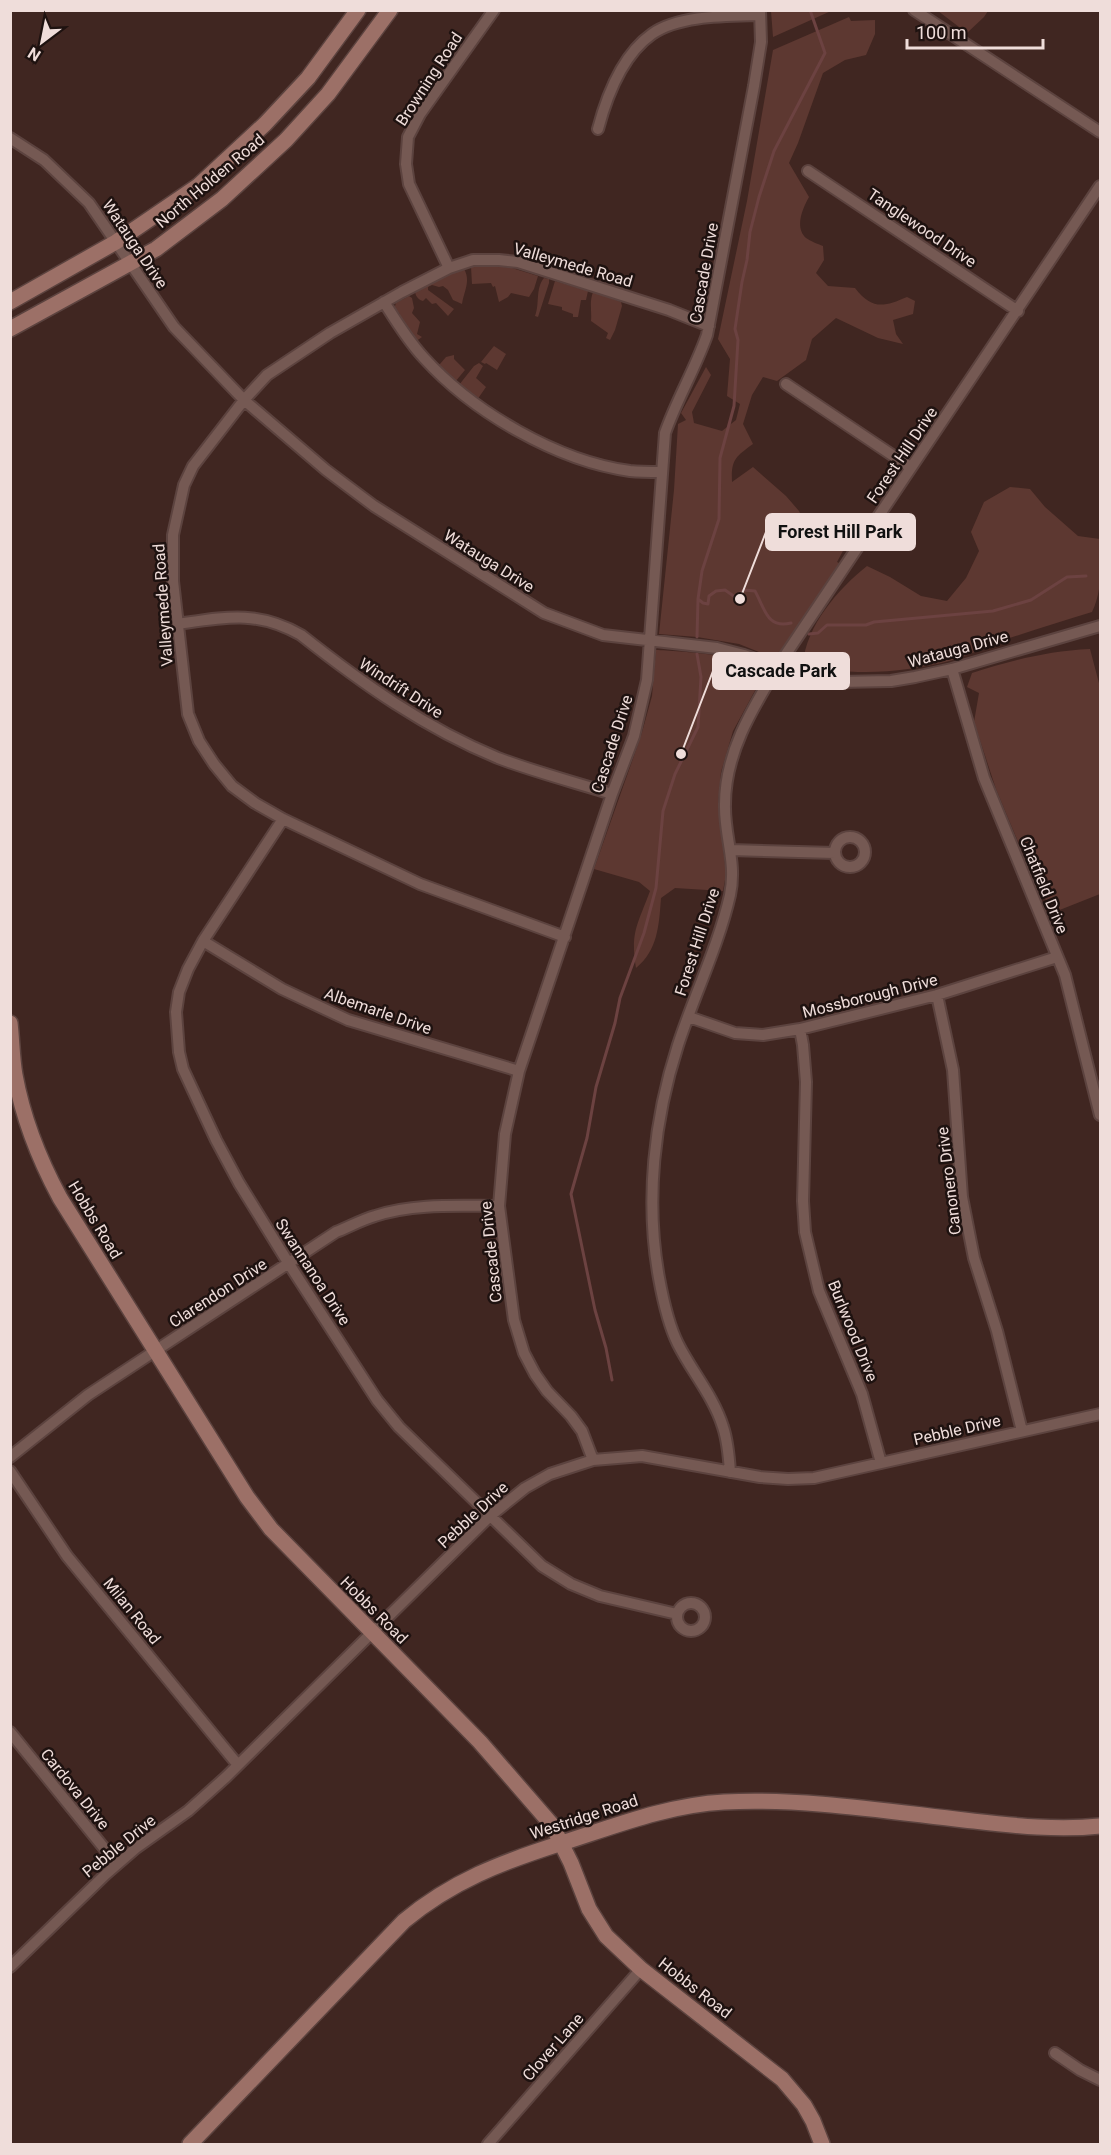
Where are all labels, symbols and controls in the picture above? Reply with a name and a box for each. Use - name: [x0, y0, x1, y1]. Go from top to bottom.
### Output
- north arrow: [12, 12, 72, 72]
- scale bar: [907, 12, 1044, 50]
- text: 100 m: [916, 22, 967, 43]
- street label: Browning Road: [392, 29, 466, 129]
- text: N: [24, 43, 44, 65]
- street label: North Holden Road: [152, 130, 268, 232]
- street label: Tanglewood Drive: [864, 185, 980, 271]
- street label: Watauga Drive: [98, 196, 172, 292]
- street label: Cascade Drive: [686, 221, 722, 325]
- street label: Valleymede Road: [511, 239, 635, 291]
- street label: Forest Hill Drive: [863, 403, 941, 507]
- callout: Forest Hill Park: [766, 514, 915, 550]
- text: Forest Hill Park: [778, 521, 903, 542]
- street label: Watauga Drive: [440, 526, 538, 596]
- street label: Valleymede Road: [149, 543, 177, 667]
- street label: Watauga Drive: [906, 626, 1010, 672]
- callout: Cascade Park: [713, 653, 849, 689]
- street label: Windrift Drive: [356, 654, 446, 722]
- text: Cascade Park: [725, 660, 837, 681]
- street label: Cascade Drive: [587, 693, 637, 795]
- street label: Chatfield Drive: [1016, 834, 1072, 936]
- street label: Forest Hill Drive: [671, 886, 723, 998]
- street label: Mossborough Drive: [800, 970, 940, 1022]
- street label: Albemarle Drive: [322, 984, 434, 1038]
- street label: Canonero Drive: [933, 1126, 965, 1236]
- street label: Hobbs Road: [64, 1178, 126, 1262]
- street label: Cascade Drive: [476, 1200, 506, 1304]
- street label: Swannanoa Drive: [271, 1215, 355, 1329]
- street label: Clarendon Drive: [166, 1254, 270, 1332]
- street label: Burlwood Drive: [824, 1278, 882, 1384]
- street label: Pebble Drive: [912, 1411, 1002, 1449]
- street label: Pebble Drive: [434, 1478, 512, 1552]
- street label: Hobbs Road: [336, 1572, 412, 1648]
- street label: Milan Road: [99, 1574, 165, 1648]
- street label: Cardova Drive: [37, 1745, 113, 1833]
- street label: Westridge Road: [528, 1791, 640, 1843]
- street label: Pebble Drive: [79, 1811, 159, 1881]
- street label: Hobbs Road: [655, 1954, 735, 2022]
- street label: Clover Lane: [518, 2009, 588, 2085]

